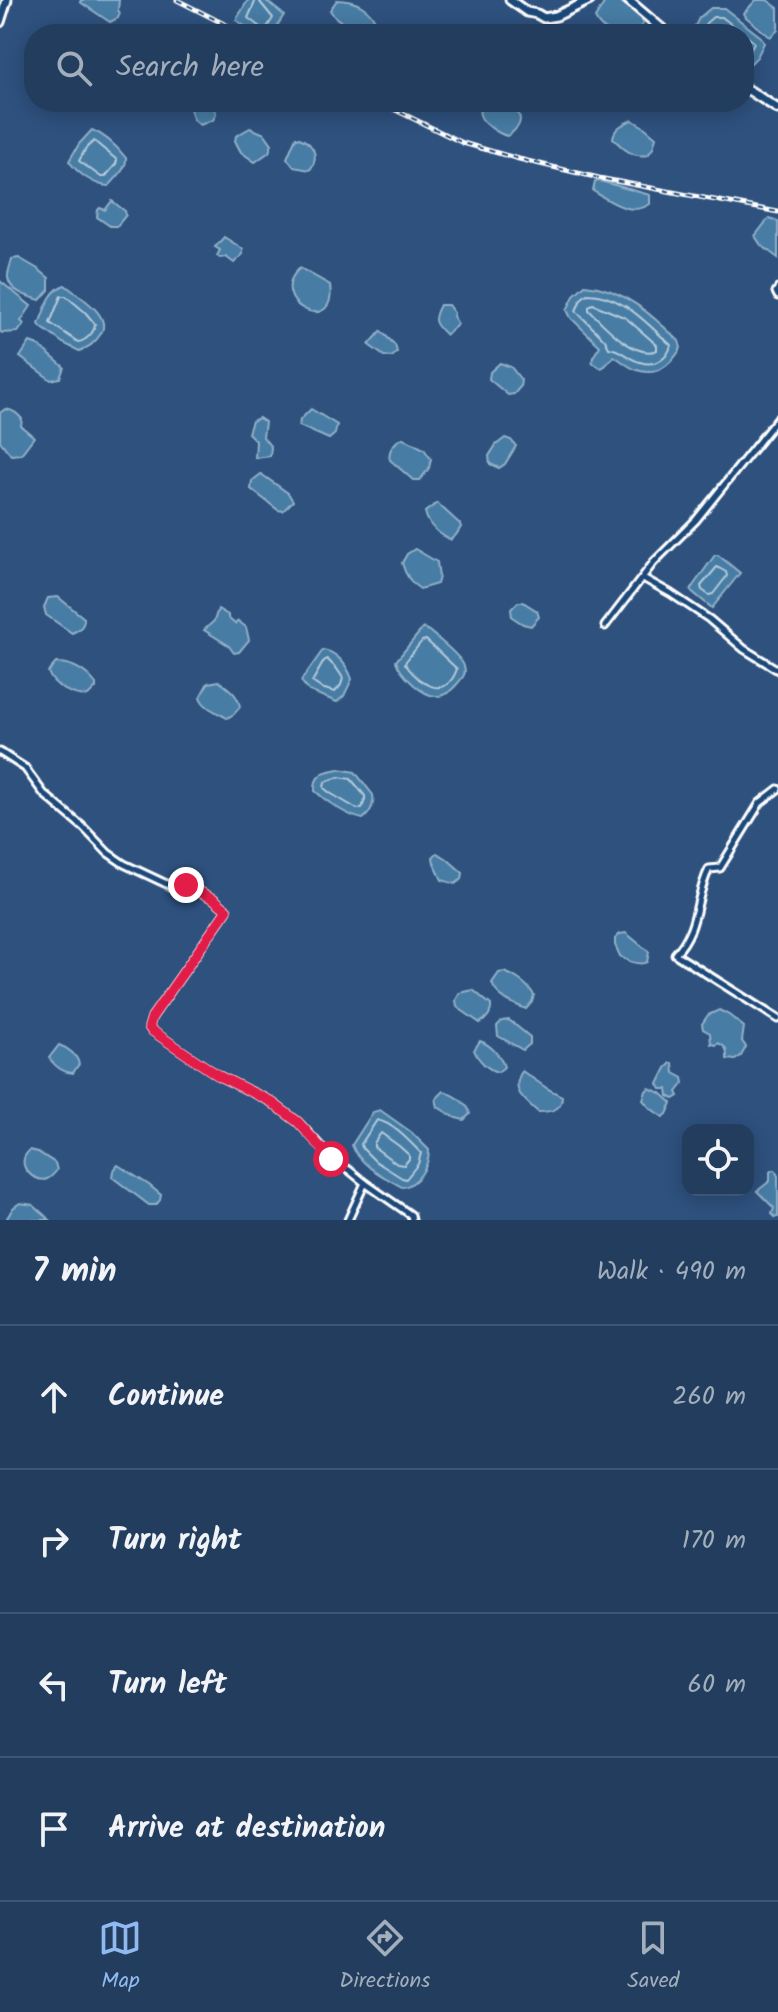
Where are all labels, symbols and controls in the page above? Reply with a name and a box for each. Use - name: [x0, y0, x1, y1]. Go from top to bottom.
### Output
- search box: [24, 24, 754, 112]
- text: Search here: [116, 44, 264, 92]
- icon: search: [52, 46, 96, 90]
- route end: [168, 867, 204, 903]
- map controls: [682, 1124, 754, 1196]
- button: locate: [682, 1124, 754, 1196]
- route start: [313, 1141, 349, 1177]
- text: 7 min: [32, 1245, 117, 1299]
- text: Walk · 490 m: [597, 1251, 746, 1293]
- text: Continue: [108, 1373, 224, 1421]
- icon: ahead: [32, 1375, 76, 1419]
- text: 260 m: [672, 1376, 746, 1418]
- text: Turn right: [108, 1517, 241, 1565]
- icon: right: [32, 1519, 76, 1563]
- text: 170 m: [682, 1520, 746, 1562]
- text: Turn left: [108, 1661, 227, 1709]
- icon: left: [32, 1663, 76, 1707]
- text: 60 m: [687, 1664, 746, 1706]
- text: Arrive at destination: [108, 1805, 385, 1853]
- icon: arrive: [32, 1807, 76, 1851]
- tab: Map: [98, 1916, 142, 1999]
- tab: Directions: [339, 1916, 431, 1999]
- tab: Saved: [627, 1916, 680, 1999]

